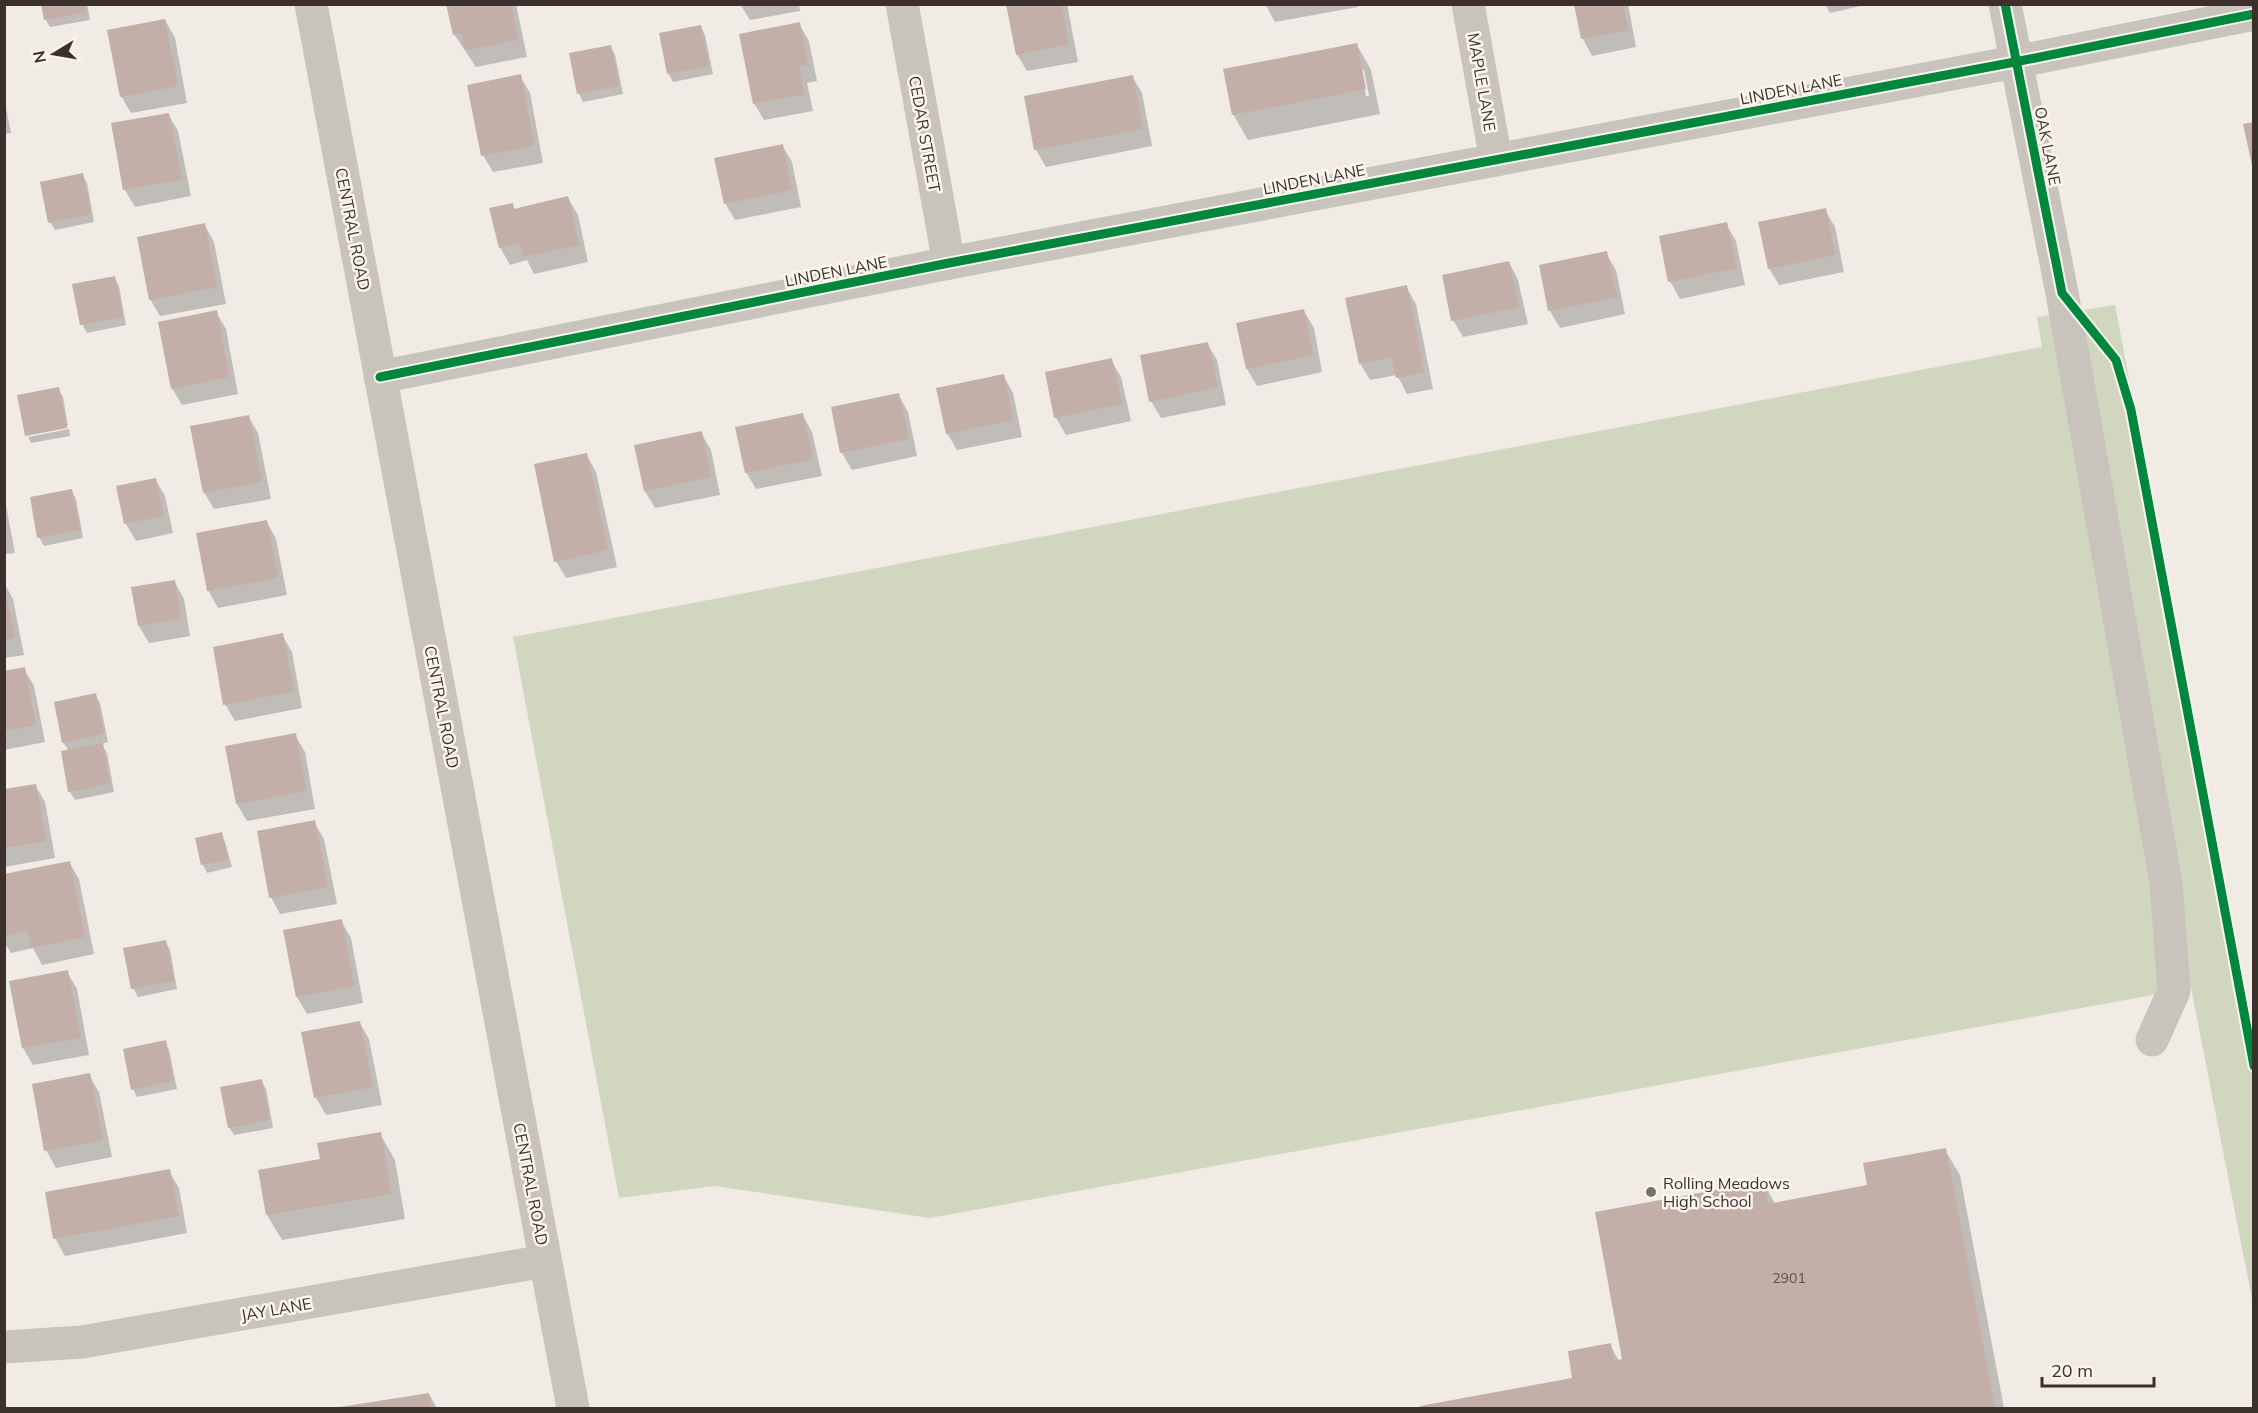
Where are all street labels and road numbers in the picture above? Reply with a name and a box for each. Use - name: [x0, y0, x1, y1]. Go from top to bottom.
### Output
- street label: MAPLE LANE: [1463, 31, 1501, 133]
- street label: LINDEN LANE: [1738, 69, 1844, 109]
- street label: CEDAR STREET: [905, 74, 945, 194]
- street label: OAK LANE: [2031, 105, 2065, 187]
- street label: LINDEN LANE: [1261, 159, 1367, 199]
- street label: CENTRAL ROAD: [331, 166, 375, 292]
- street label: LINDEN LANE: [783, 251, 889, 291]
- street label: CENTRAL ROAD: [420, 644, 464, 770]
- street label: CENTRAL ROAD: [509, 1121, 553, 1247]
- street label: JAY LANE: [239, 1293, 313, 1325]

